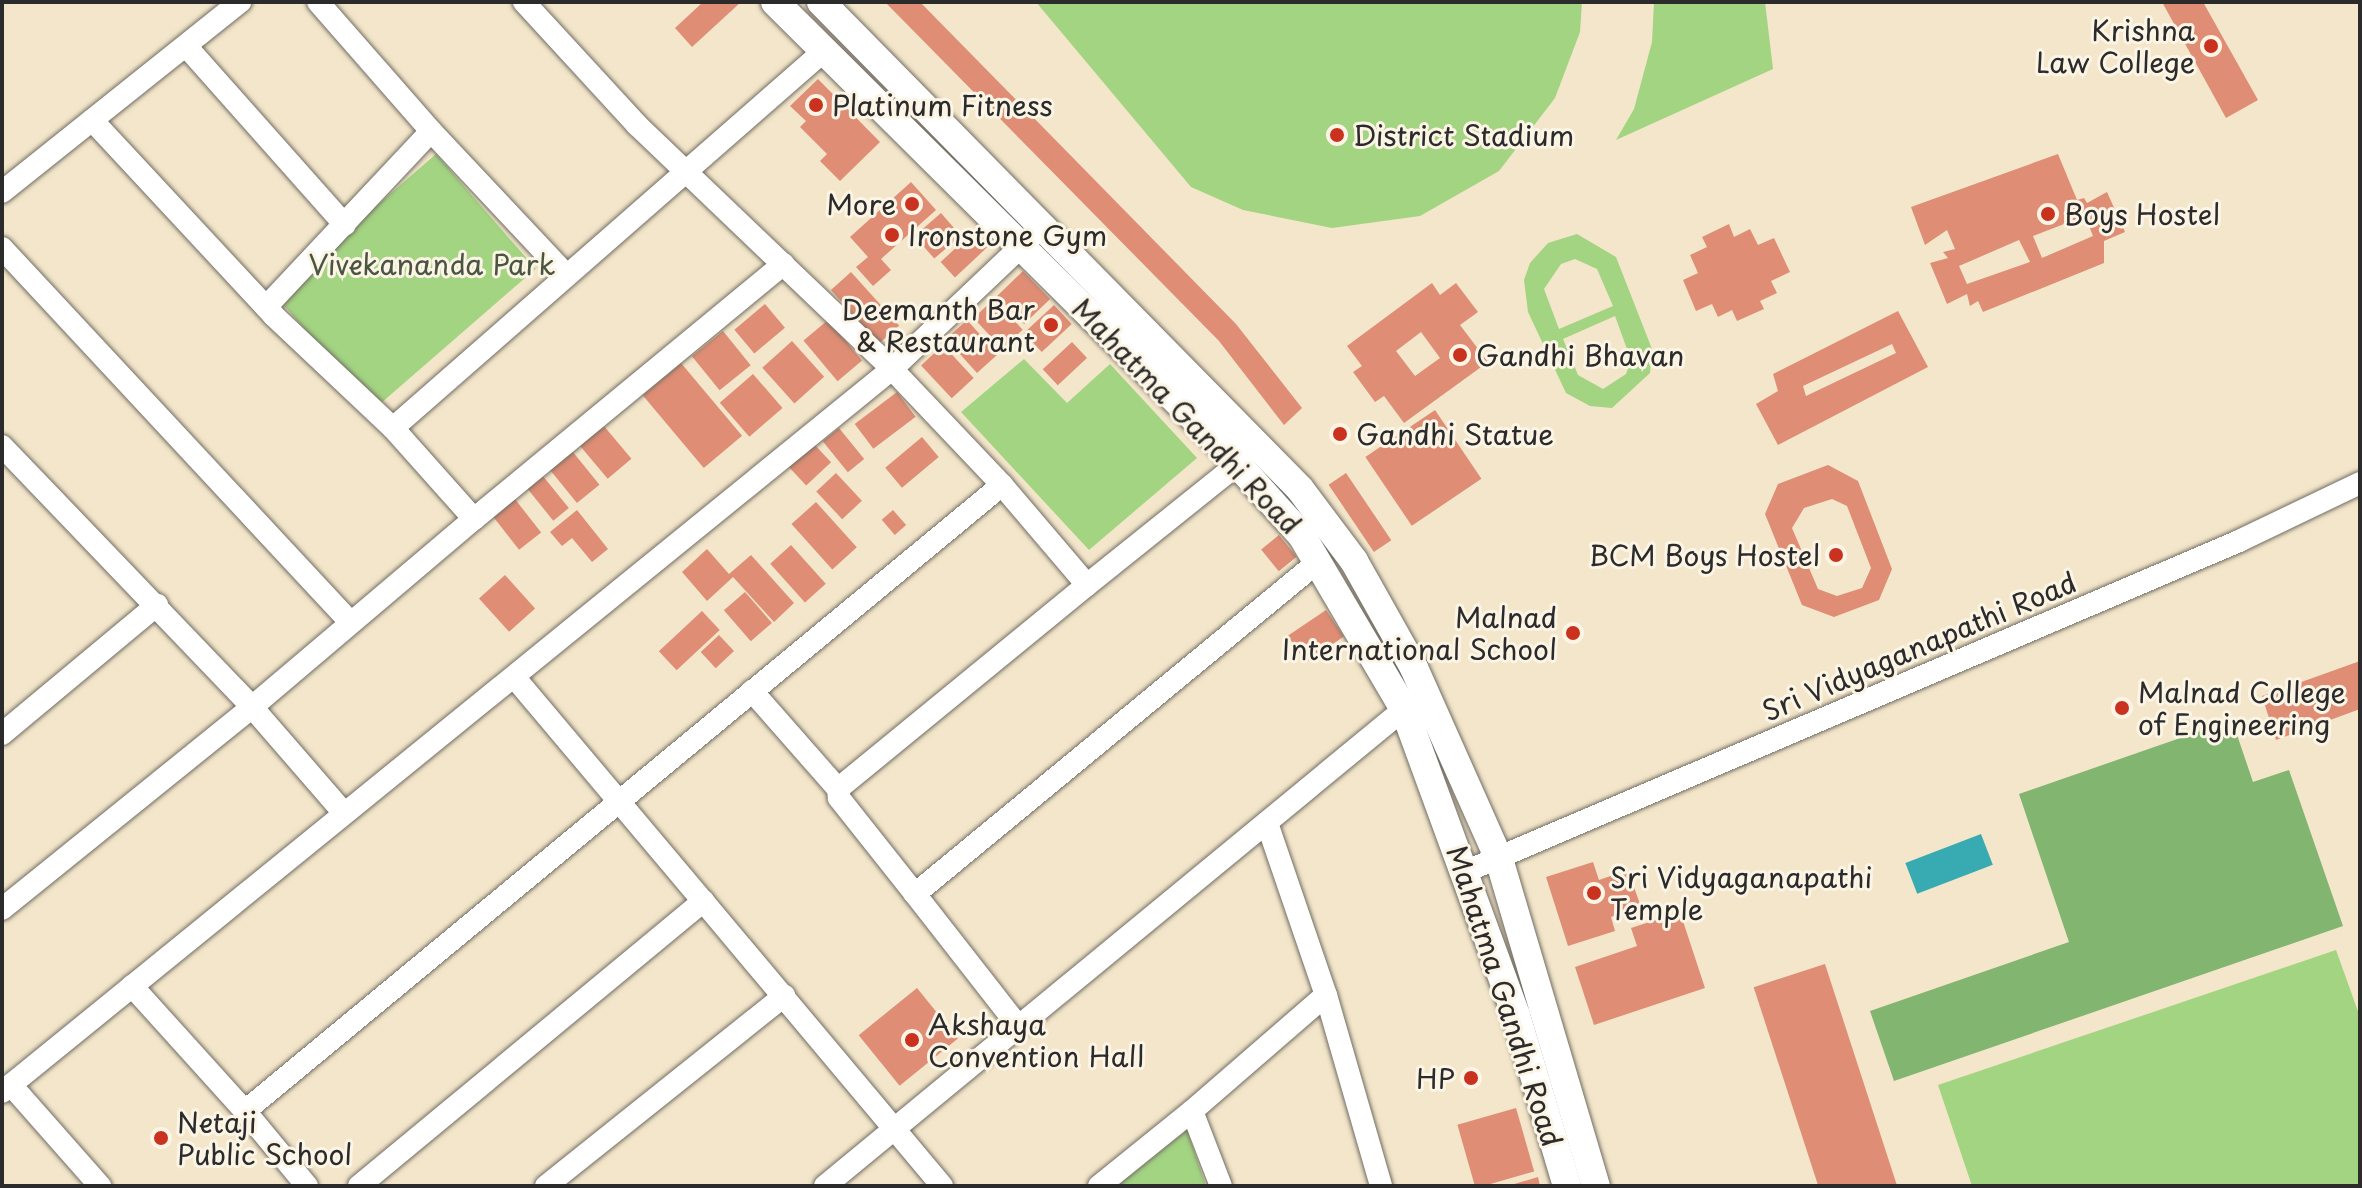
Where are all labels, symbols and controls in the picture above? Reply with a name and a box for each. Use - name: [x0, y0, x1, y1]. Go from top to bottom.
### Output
- place label: Krishna Law College: [2035, 13, 2195, 79]
- marker: Krishna Law College: [2202, 37, 2220, 55]
- place label: Platinum Fitness: [832, 88, 1052, 122]
- marker: Platinum Fitness: [807, 96, 825, 114]
- place label: District Stadium: [1353, 118, 1573, 152]
- marker: District Stadium: [1328, 126, 1346, 144]
- place label: More: [826, 187, 896, 221]
- marker: More: [903, 195, 921, 213]
- place label: Boys Hostel: [2064, 197, 2222, 231]
- marker: Boys Hostel: [2039, 205, 2057, 223]
- place label: Ironstone Gym: [908, 218, 1107, 252]
- marker: Ironstone Gym: [883, 226, 901, 244]
- park label: Vivekananda Park: [309, 247, 555, 281]
- street label: Mahatma Gandhi Road: [1065, 291, 1309, 541]
- place label: Deemanth Bar & Restaurant: [840, 292, 1035, 358]
- marker: Deemanth Bar & Restaurant: [1042, 316, 1060, 334]
- place label: Gandhi Bhavan: [1476, 338, 1683, 372]
- marker: Gandhi Bhavan: [1451, 346, 1469, 364]
- place label: Gandhi Statue: [1356, 417, 1554, 451]
- marker: Gandhi Statue: [1331, 425, 1349, 443]
- place label: BCM Boys Hostel: [1587, 538, 1820, 572]
- marker: BCM Boys Hostel: [1827, 546, 1845, 564]
- street label: Sri Vidyaganapathi Road: [1757, 564, 2081, 728]
- place label: Malnad International School: [1282, 600, 1557, 666]
- marker: Malnad International School: [1564, 624, 1582, 642]
- place label: Malnad College of Engineering: [2138, 675, 2346, 741]
- marker: Malnad College of Engineering: [2113, 699, 2131, 717]
- street label: Mahatma Gandhi Road: [1440, 841, 1570, 1151]
- place label: Sri Vidyaganapathi Temple: [1610, 860, 1872, 926]
- marker: Sri Vidyaganapathi Temple: [1585, 884, 1603, 902]
- place label: Akshaya Convention Hall: [928, 1007, 1143, 1073]
- marker: Akshaya Convention Hall: [903, 1031, 921, 1049]
- place label: HP: [1416, 1061, 1455, 1095]
- marker: HP: [1462, 1069, 1480, 1087]
- place label: Netaji Public School: [177, 1105, 353, 1171]
- marker: Netaji Public School: [152, 1129, 170, 1147]

